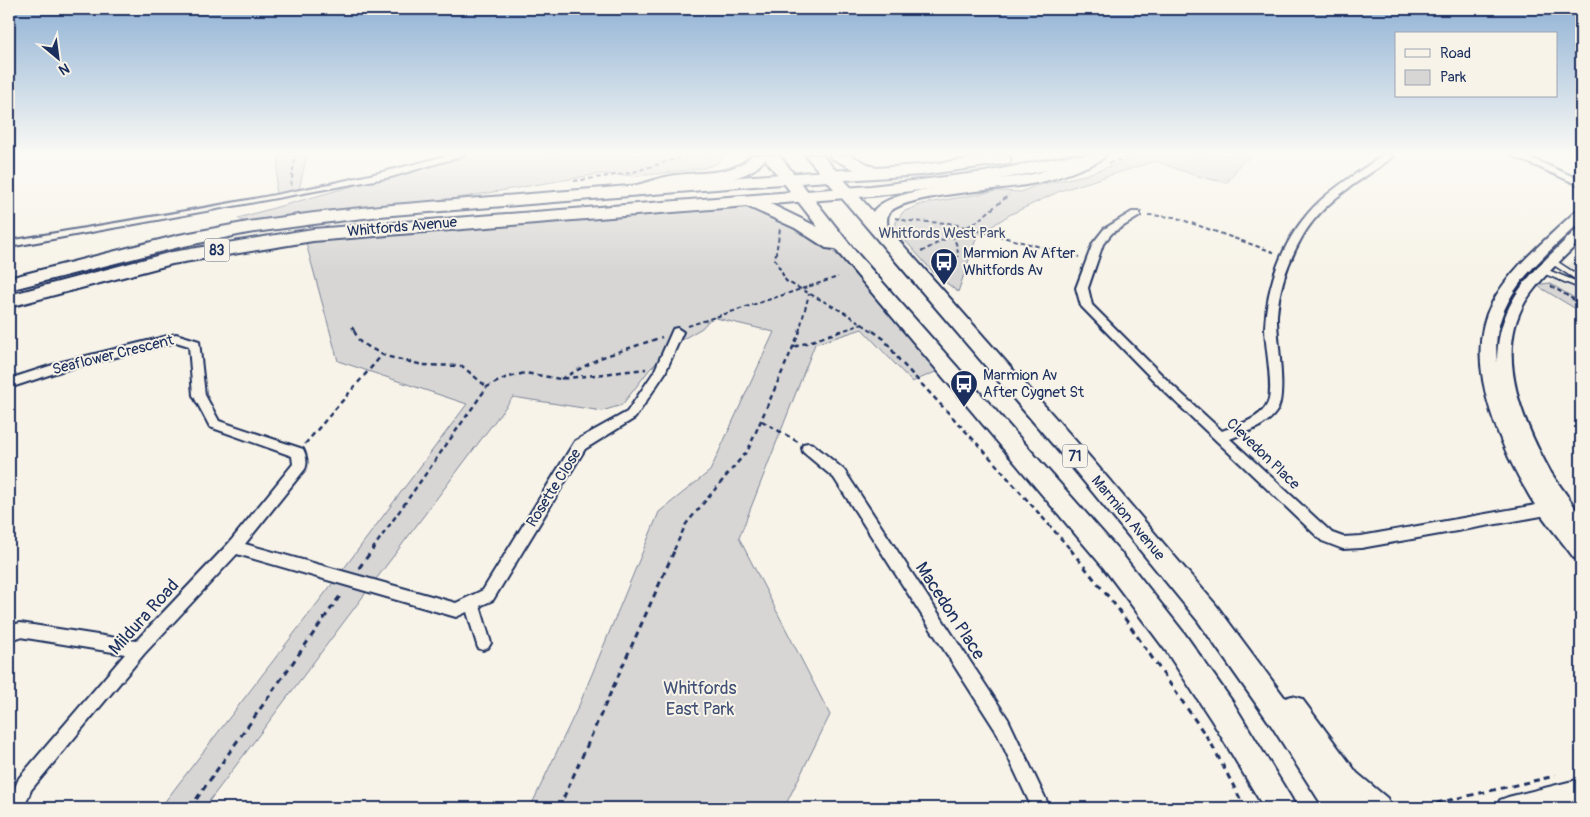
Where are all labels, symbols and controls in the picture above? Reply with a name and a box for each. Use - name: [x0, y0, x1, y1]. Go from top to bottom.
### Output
- north arrow: [32, 32, 82, 82]
- legend: [1395, 32, 1558, 98]
- text: Road: [1440, 44, 1471, 63]
- text: N: [56, 59, 72, 79]
- text: Park: [1440, 68, 1467, 87]
- street label: Whitfords Avenue: [346, 213, 458, 241]
- park label: Whitfords West Park: [879, 224, 1006, 243]
- road number: 83: [204, 238, 230, 262]
- place label: Marmion Av After Whitfords Av: [963, 244, 1076, 280]
- bus stop icon: Marmion Av After Whitfords Av: [929, 247, 959, 286]
- street label: Seaflower Crescent: [50, 331, 177, 379]
- place label: Marmion Av After Cygnet St: [983, 366, 1085, 402]
- bus stop icon: Marmion Av After Cygnet St: [949, 369, 979, 408]
- street label: Clevedon Place: [1222, 414, 1304, 494]
- road number: 71: [1062, 444, 1088, 468]
- street label: Rosette Close: [522, 445, 586, 531]
- street label: Marmion Avenue: [1087, 472, 1169, 565]
- street label: Macedon Place: [910, 558, 990, 664]
- street label: Mildura Road: [104, 574, 184, 660]
- park label: Whitfords East Park: [663, 677, 737, 721]

